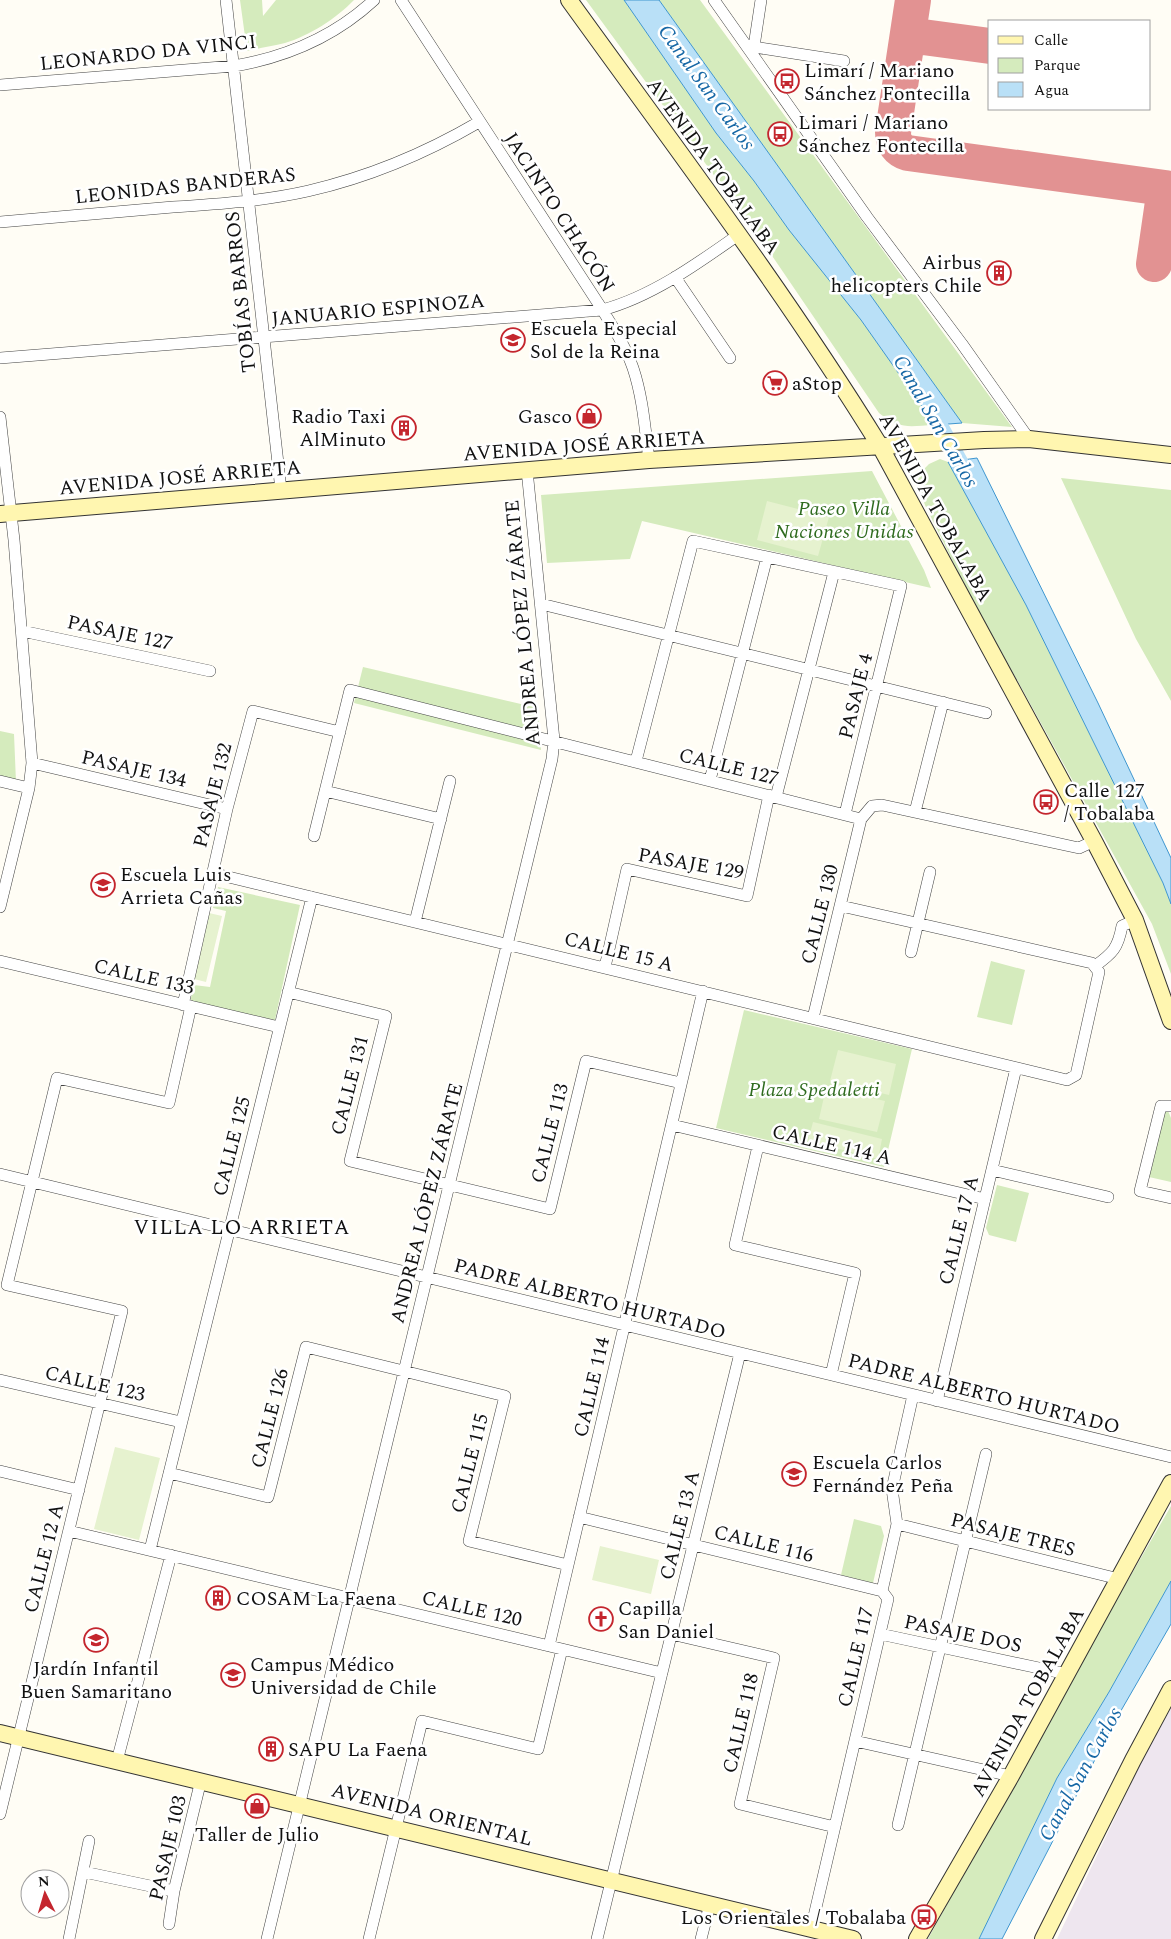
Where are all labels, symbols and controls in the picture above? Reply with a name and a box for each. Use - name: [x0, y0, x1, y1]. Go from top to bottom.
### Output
- water label: Canal San Carlos: [649, 18, 763, 158]
- legend: [988, 20, 1151, 110]
- street label: LEONARDO DA VINCI: [38, 27, 258, 79]
- text: Calle: [1034, 29, 1068, 52]
- text: Parque: [1034, 54, 1081, 77]
- place label: Limarí / Mariano Sánchez Fontecilla: [804, 56, 970, 109]
- bus stop icon: Limarí / Mariano Sánchez Fontecilla: [774, 68, 800, 94]
- street label: AVENIDA TOBALABA: [639, 72, 788, 261]
- text: Agua: [1034, 79, 1070, 102]
- place label: Limari / Mariano Sánchez Fontecilla: [798, 108, 964, 161]
- bus stop icon: Limari / Mariano Sánchez Fontecilla: [767, 121, 793, 147]
- street label: JACINTO CHACÓN: [496, 126, 622, 299]
- street label: LEONIDAS BANDERAS: [73, 159, 297, 212]
- street label: TOBÍAS BARROS: [218, 210, 264, 374]
- place label: Airbus helicopters Chile: [831, 248, 982, 301]
- building icon: Airbus helicopters Chile: [986, 260, 1012, 286]
- street label: JANUARIO ESPINOZA: [270, 286, 486, 334]
- place label: Escuela Especial Sol de la Reina: [530, 314, 677, 367]
- school or university icon: Escuela Especial Sol de la Reina: [500, 327, 526, 353]
- water label: Canal San Carlos: [884, 349, 987, 495]
- place label: aStop: [792, 369, 842, 399]
- supermarket icon: aStop: [762, 370, 788, 396]
- place label: Radio Taxi AlMinuto: [291, 402, 386, 455]
- place label: Gasco: [518, 402, 572, 432]
- shop icon: Gasco: [576, 403, 602, 429]
- street label: AVENIDA TOBALABA: [871, 407, 1000, 608]
- building icon: Radio Taxi AlMinuto: [391, 415, 417, 441]
- street label: AVENIDA JOSÉ ARRIETA: [462, 423, 706, 469]
- street label: AVENIDA JOSÉ ARRIETA: [58, 452, 302, 504]
- park label: Paseo Villa Naciones Unidas: [775, 494, 913, 547]
- street label: ANDREA LÓPEZ ZÁRATE: [497, 499, 549, 747]
- street label: PASAJE 127: [64, 607, 175, 659]
- street label: PASAJE 4: [831, 650, 881, 742]
- street label: PASAJE 132: [185, 740, 240, 851]
- street label: CALLE 127: [676, 740, 782, 794]
- street label: PASAJE 134: [78, 742, 189, 796]
- place label: Calle 127 / Tobalaba: [1064, 776, 1155, 829]
- bus stop icon: Calle 127 / Tobalaba: [1033, 789, 1059, 815]
- street label: PASAJE 129: [635, 840, 746, 888]
- place label: Escuela Luis Arrieta Cañas: [120, 860, 243, 913]
- street label: CALLE 130: [793, 861, 847, 967]
- school or university icon: Escuela Luis Arrieta Cañas: [90, 872, 116, 898]
- street label: CALLE 15 A: [561, 924, 677, 980]
- street label: CALLE 133: [91, 951, 197, 1003]
- street label: CALLE 131: [323, 1032, 377, 1138]
- park label: Plaza Spedaletti: [748, 1075, 880, 1105]
- street label: ANDREA LÓPEZ ZÁRATE: [383, 1080, 471, 1327]
- street label: CALLE 113: [523, 1080, 577, 1186]
- street label: CALLE 125: [205, 1093, 259, 1199]
- street label: CALLE 114 A: [769, 1117, 895, 1173]
- street label: CALLE 17 A: [931, 1172, 987, 1288]
- district label: VILLA LO ARRIETA: [134, 1212, 350, 1244]
- street label: PADRE ALBERTO HURTADO: [451, 1251, 729, 1347]
- street label: CALLE 114: [566, 1334, 618, 1440]
- street label: PADRE ALBERTO HURTADO: [845, 1346, 1123, 1442]
- street label: CALLE 123: [42, 1358, 148, 1410]
- street label: CALLE 126: [243, 1365, 297, 1471]
- street label: CALLE 115: [443, 1410, 497, 1516]
- place label: Escuela Carlos Fernández Peña: [812, 1448, 953, 1501]
- school or university icon: Escuela Carlos Fernández Peña: [781, 1461, 807, 1487]
- street label: CALLE 13 A: [652, 1467, 708, 1583]
- street label: CALLE 12 A: [16, 1500, 72, 1616]
- street label: PASAJE TRES: [947, 1505, 1078, 1565]
- street label: CALLE 116: [711, 1517, 817, 1571]
- street label: CALLE 120: [419, 1583, 525, 1635]
- place label: COSAM La Faena: [236, 1584, 397, 1614]
- building icon: COSAM La Faena: [205, 1585, 231, 1611]
- place label: Capilla San Daniel: [618, 1594, 714, 1647]
- street label: AVENIDA TOBALABA: [963, 1602, 1092, 1803]
- street label: CALLE 117: [830, 1604, 882, 1710]
- church icon: Capilla San Daniel: [588, 1606, 614, 1632]
- street label: PASAJE DOS: [901, 1607, 1024, 1661]
- school or university icon: Jardín Infantil Buen Samaritano: [83, 1627, 109, 1653]
- place label: Campus Médico Universidad de Chile: [250, 1650, 437, 1703]
- place label: Jardín Infantil Buen Samaritano: [20, 1654, 172, 1707]
- school or university icon: Campus Médico Universidad de Chile: [220, 1662, 246, 1688]
- street label: CALLE 118: [715, 1670, 767, 1776]
- water label: Canal San Carlos: [1031, 1701, 1131, 1847]
- place label: SAPU La Faena: [288, 1735, 427, 1765]
- building icon: SAPU La Faena: [258, 1736, 284, 1762]
- street label: AVENIDA ORIENTAL: [328, 1775, 536, 1854]
- street label: PASAJE 103: [141, 1793, 195, 1904]
- shop icon: Taller de Julio: [244, 1793, 270, 1819]
- place label: Taller de Julio: [195, 1820, 319, 1850]
- north arrow: [20, 1869, 70, 1919]
- text: N: [37, 1871, 51, 1893]
- place label: Los Orientales / Tobalaba: [681, 1903, 906, 1933]
- bus stop icon: Los Orientales / Tobalaba: [911, 1904, 937, 1930]

